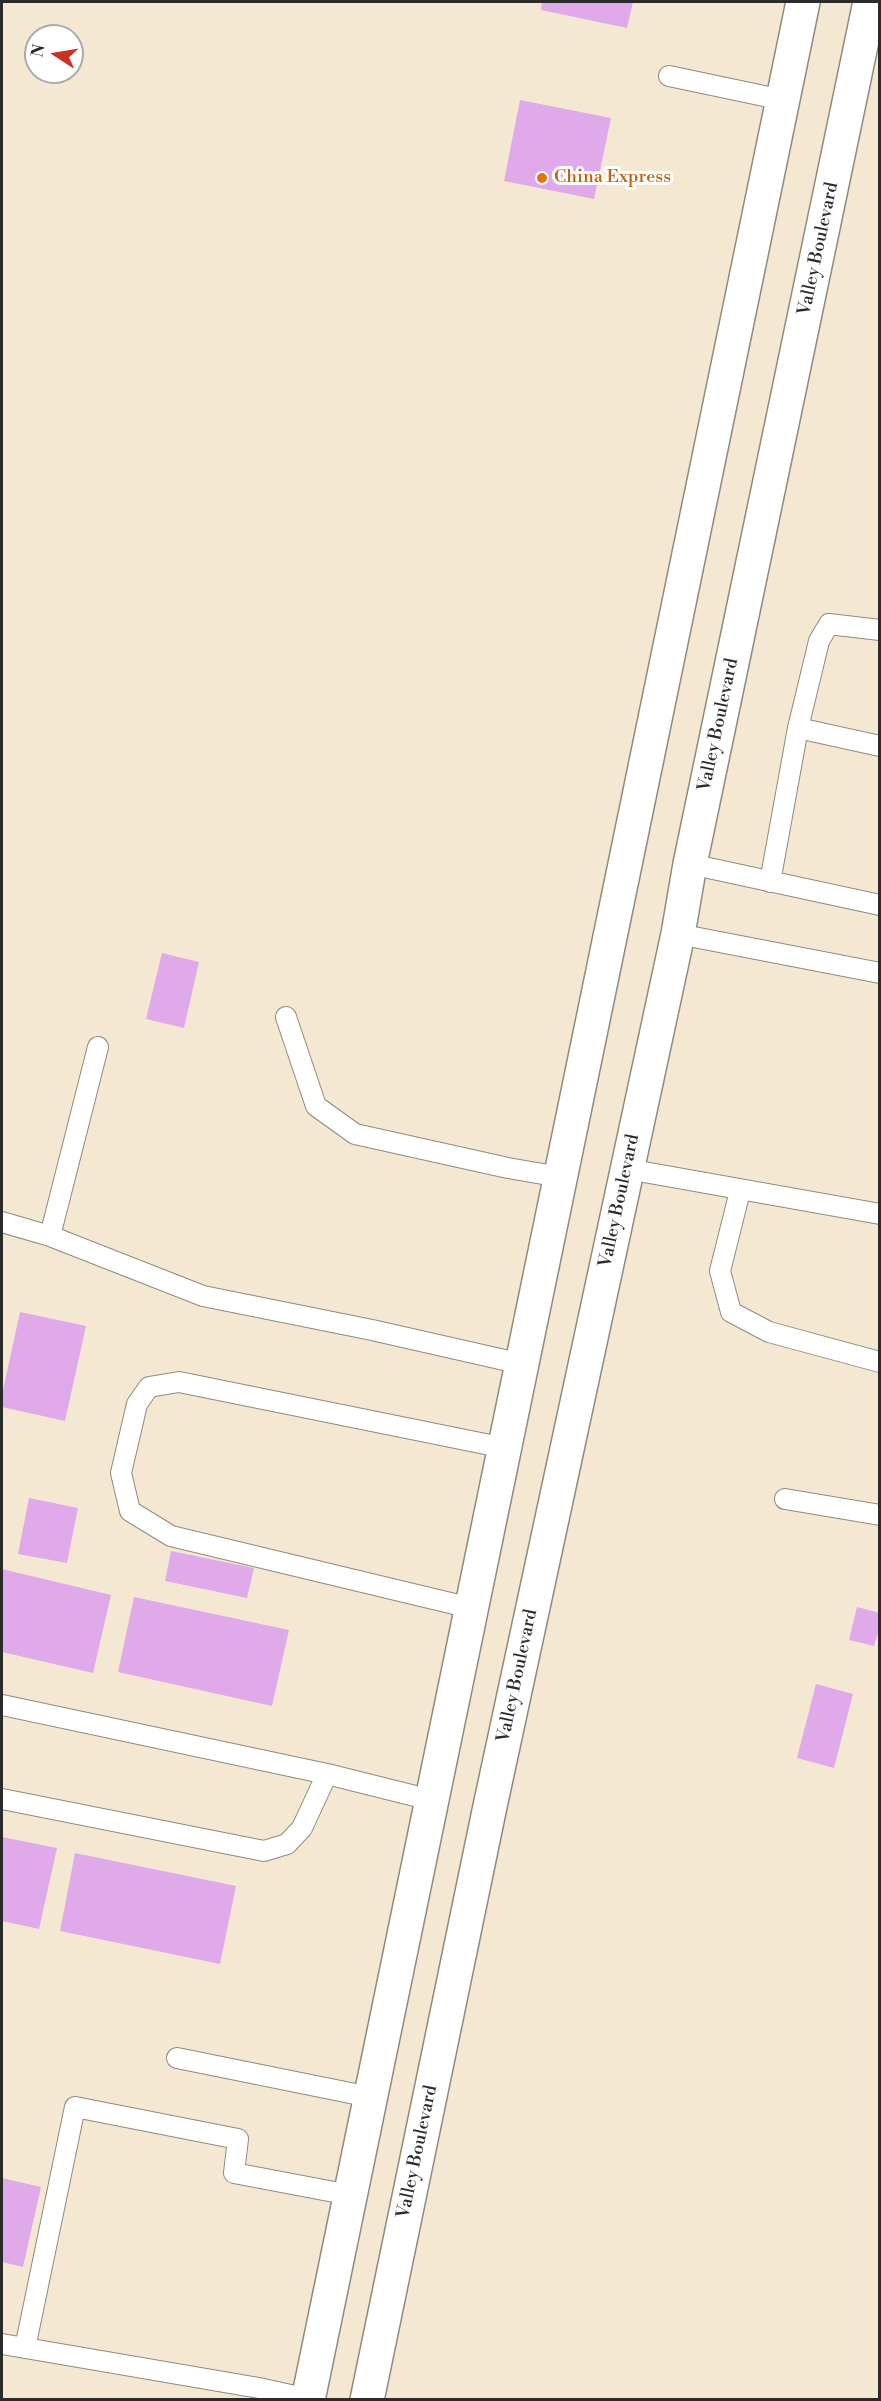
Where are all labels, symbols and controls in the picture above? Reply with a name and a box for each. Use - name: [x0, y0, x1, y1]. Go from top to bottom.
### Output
- north arrow: [24, 24, 84, 84]
- text: N: [27, 42, 49, 59]
- place label: China Express: [554, 167, 671, 189]
- marker: China Express: [535, 171, 549, 185]
- street label: Valley Boulevard: [794, 180, 844, 318]
- street label: Valley Boulevard: [694, 656, 744, 794]
- street label: Valley Boulevard: [595, 1132, 645, 1270]
- street label: Valley Boulevard: [493, 1607, 543, 1745]
- street label: Valley Boulevard: [393, 2083, 443, 2221]

